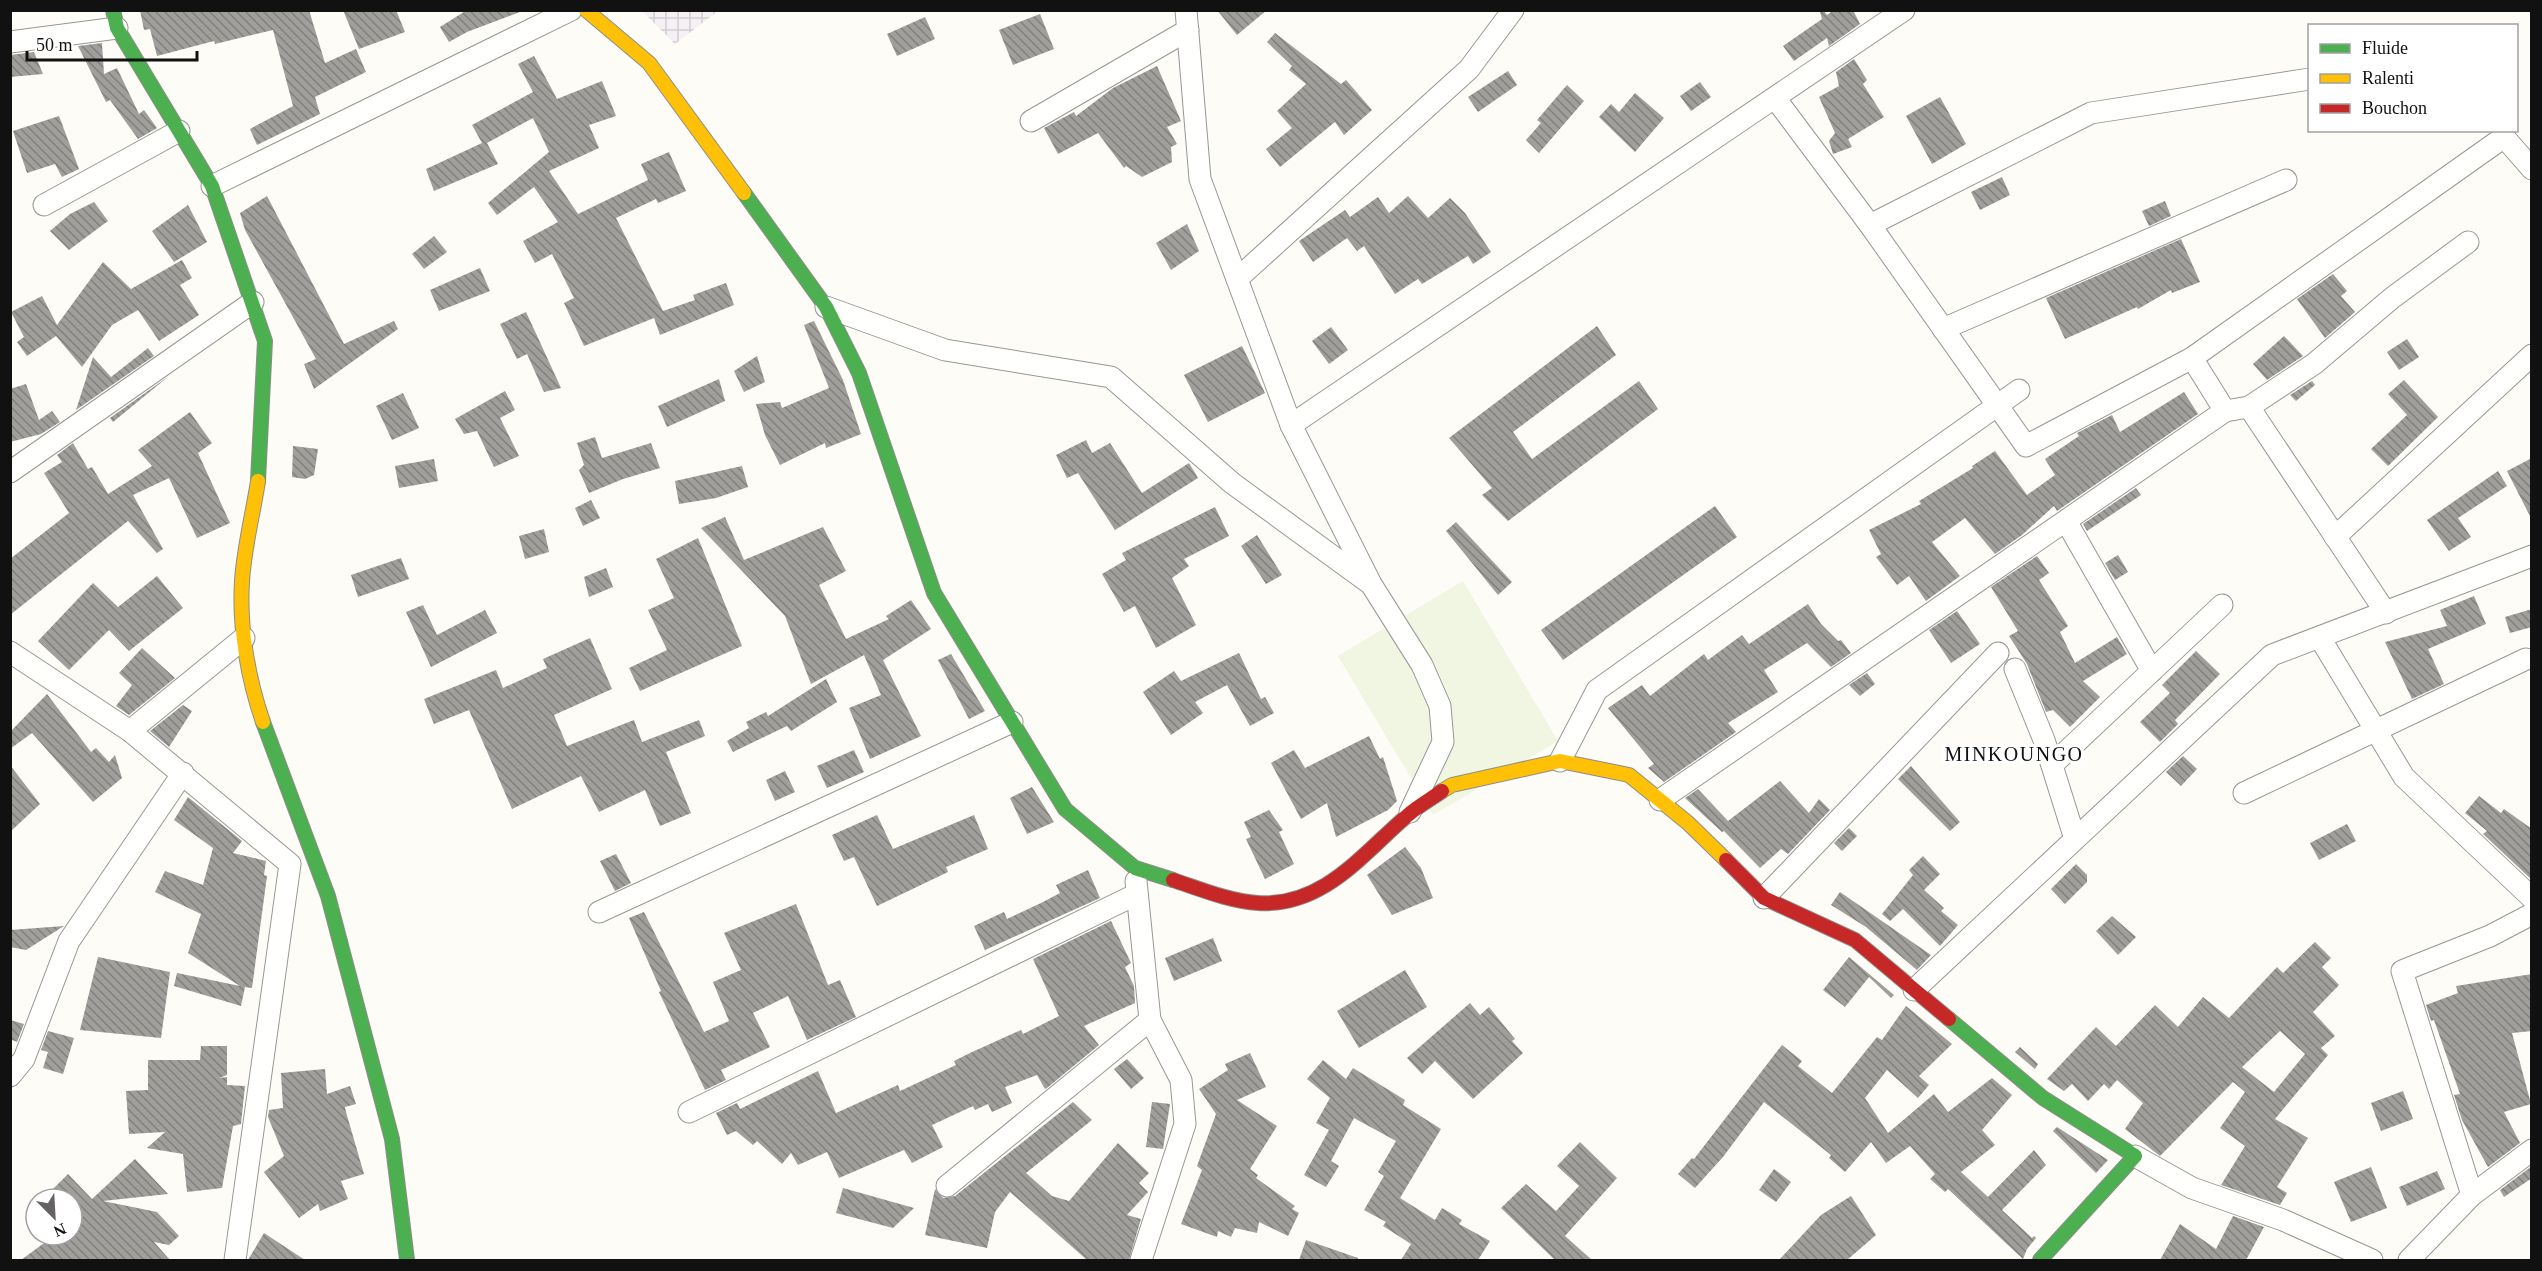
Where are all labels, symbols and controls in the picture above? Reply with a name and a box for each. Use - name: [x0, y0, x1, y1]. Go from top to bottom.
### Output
- scale bar: [27, 24, 196, 62]
- legend: [2308, 24, 2518, 132]
- text: 50 m: [36, 35, 73, 55]
- text: Fluide: [2362, 38, 2408, 58]
- text: Ralenti: [2362, 68, 2414, 88]
- text: Bouchon: [2362, 98, 2427, 118]
- district label: MINKOUNGO: [1944, 743, 2084, 765]
- north arrow: [24, 1187, 84, 1247]
- text: N: [51, 1220, 69, 1241]

